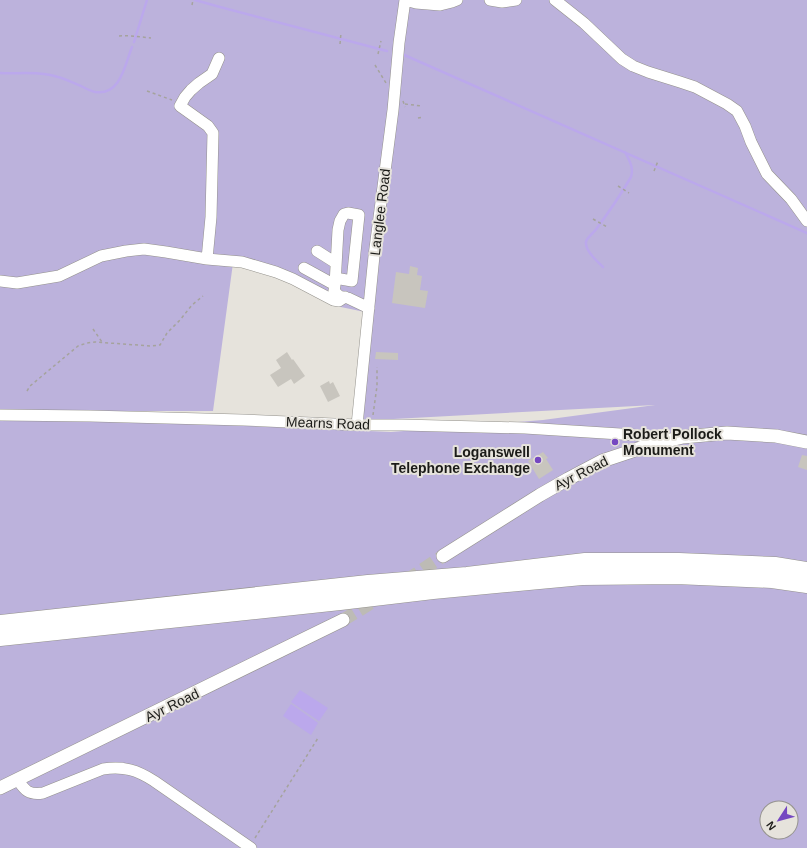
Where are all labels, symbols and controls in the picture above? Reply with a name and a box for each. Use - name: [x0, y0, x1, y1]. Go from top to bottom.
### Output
- street label: Langlee Road: [367, 168, 393, 256]
- street label: Mearns Road: [286, 414, 370, 432]
- place label: Robert Pollock Monument: [623, 426, 722, 458]
- marker: Robert Pollock Monument: [610, 437, 620, 447]
- place label: Loganswell Telephone Exchange: [391, 444, 530, 476]
- street label: Ayr Road: [551, 453, 611, 493]
- marker: Loganswell Telephone Exchange: [533, 455, 543, 465]
- street label: Ayr Road: [142, 685, 202, 725]
- north arrow: [759, 800, 799, 840]
- text: N: [764, 819, 778, 833]

